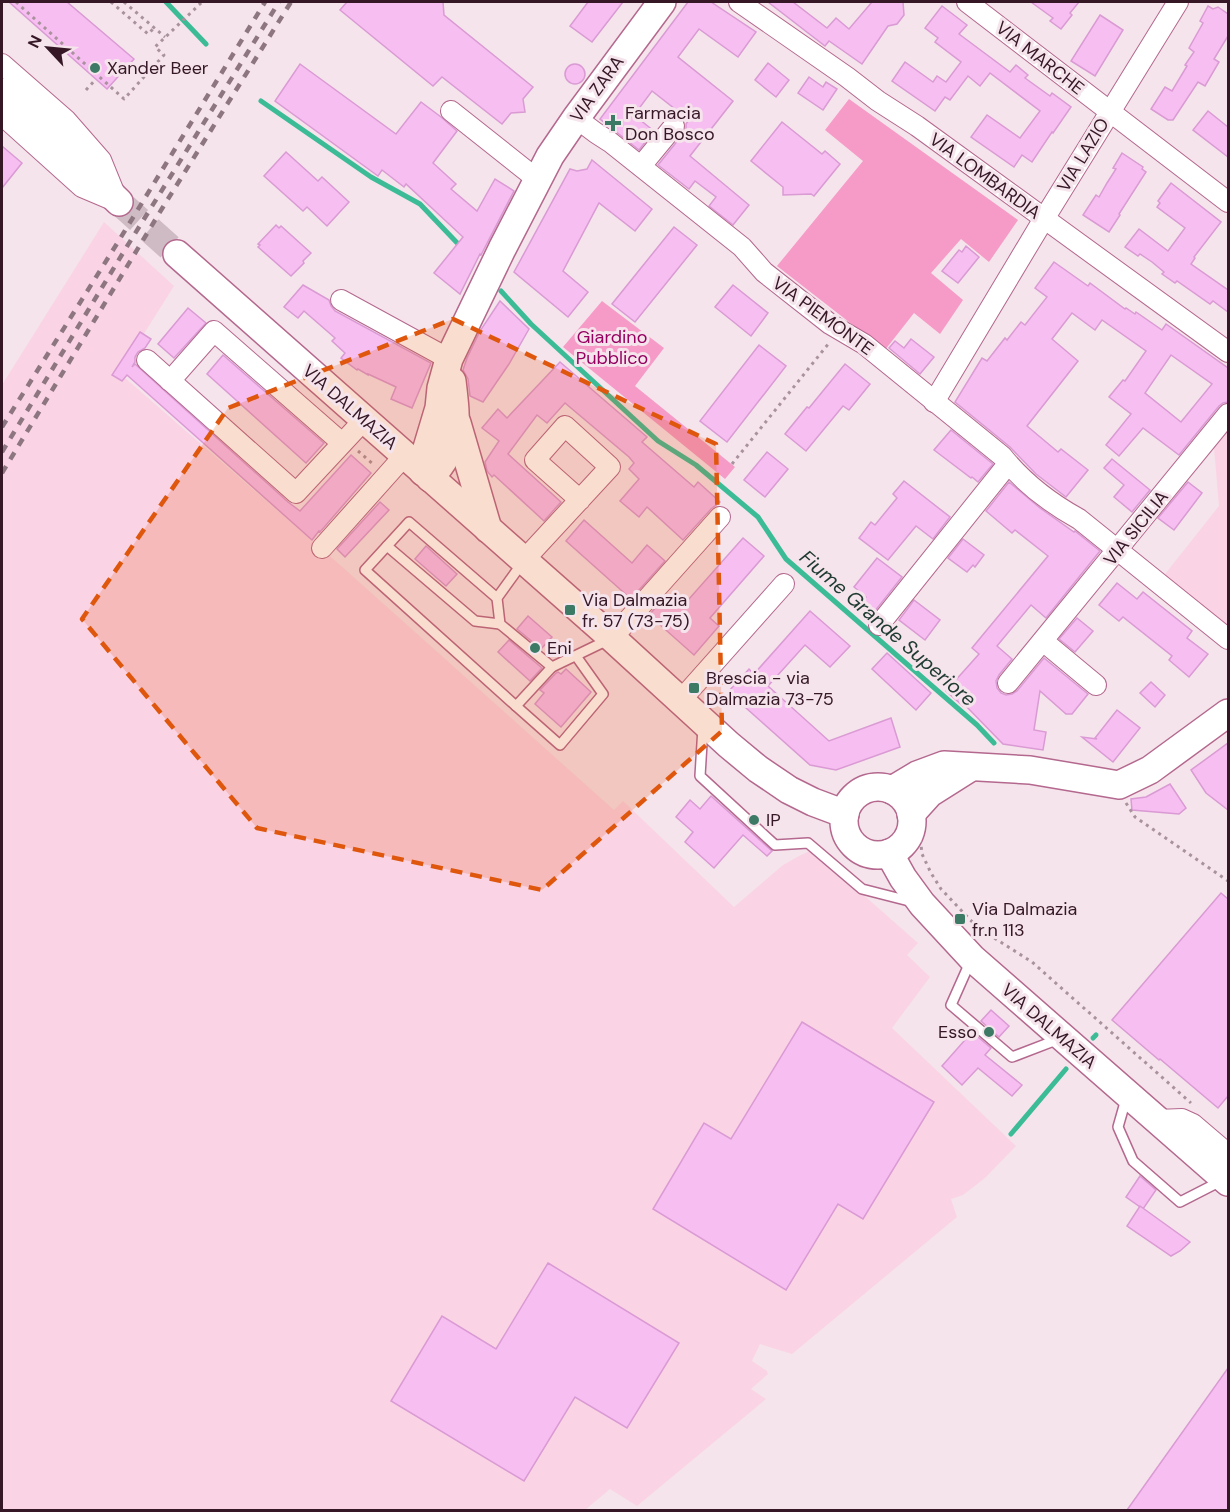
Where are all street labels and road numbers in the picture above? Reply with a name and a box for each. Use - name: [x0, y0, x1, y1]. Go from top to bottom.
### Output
- street label: VIA MARCHE: [991, 16, 1089, 100]
- street label: VIA ZARA: [565, 51, 629, 127]
- street label: VIA LAZIO: [1052, 113, 1115, 196]
- street label: VIA LOMBARDIA: [924, 127, 1046, 225]
- street label: VIA PIEMONTE: [768, 271, 878, 361]
- street label: VIA DALMAZIA: [297, 359, 403, 455]
- street label: VIA SICILIA: [1098, 485, 1174, 571]
- street label: VIA DALMAZIA: [996, 978, 1102, 1074]

